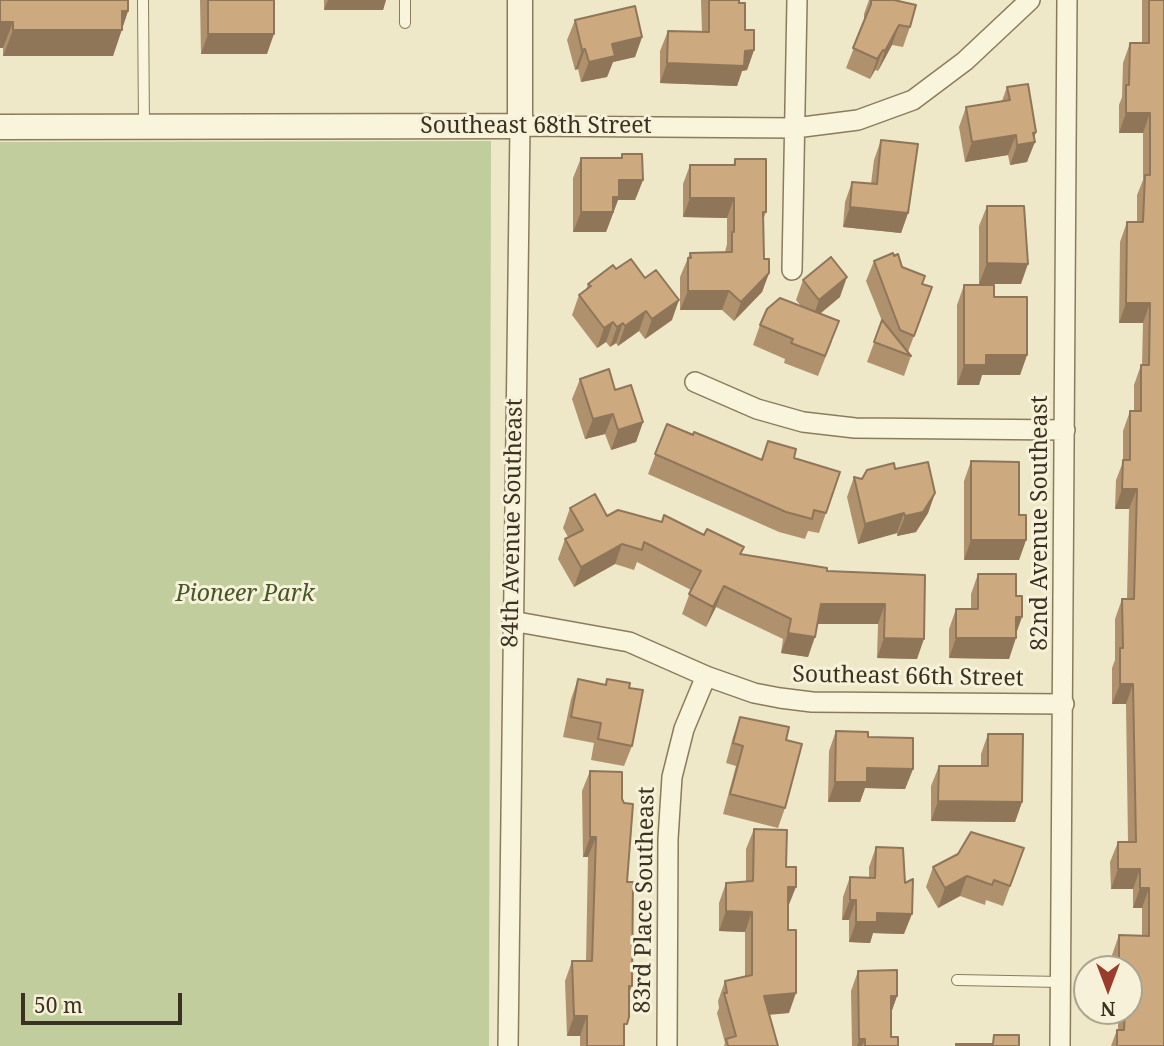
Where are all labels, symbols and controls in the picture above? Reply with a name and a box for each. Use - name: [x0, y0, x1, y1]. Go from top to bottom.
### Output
- street label: Southeast 68th Street: [420, 112, 652, 140]
- street label: 82nd Avenue Southeast: [1026, 395, 1054, 651]
- street label: 84th Avenue Southeast: [497, 398, 529, 648]
- park label: Pioneer Park: [175, 580, 315, 608]
- street label: Southeast 66th Street: [792, 661, 1024, 693]
- street label: 83rd Place Southeast: [629, 786, 661, 1014]
- north arrow: [1073, 955, 1143, 1025]
- scale bar: [24, 979, 186, 1023]
- text: 50 m: [34, 991, 83, 1019]
- text: N: [1101, 996, 1116, 1022]

